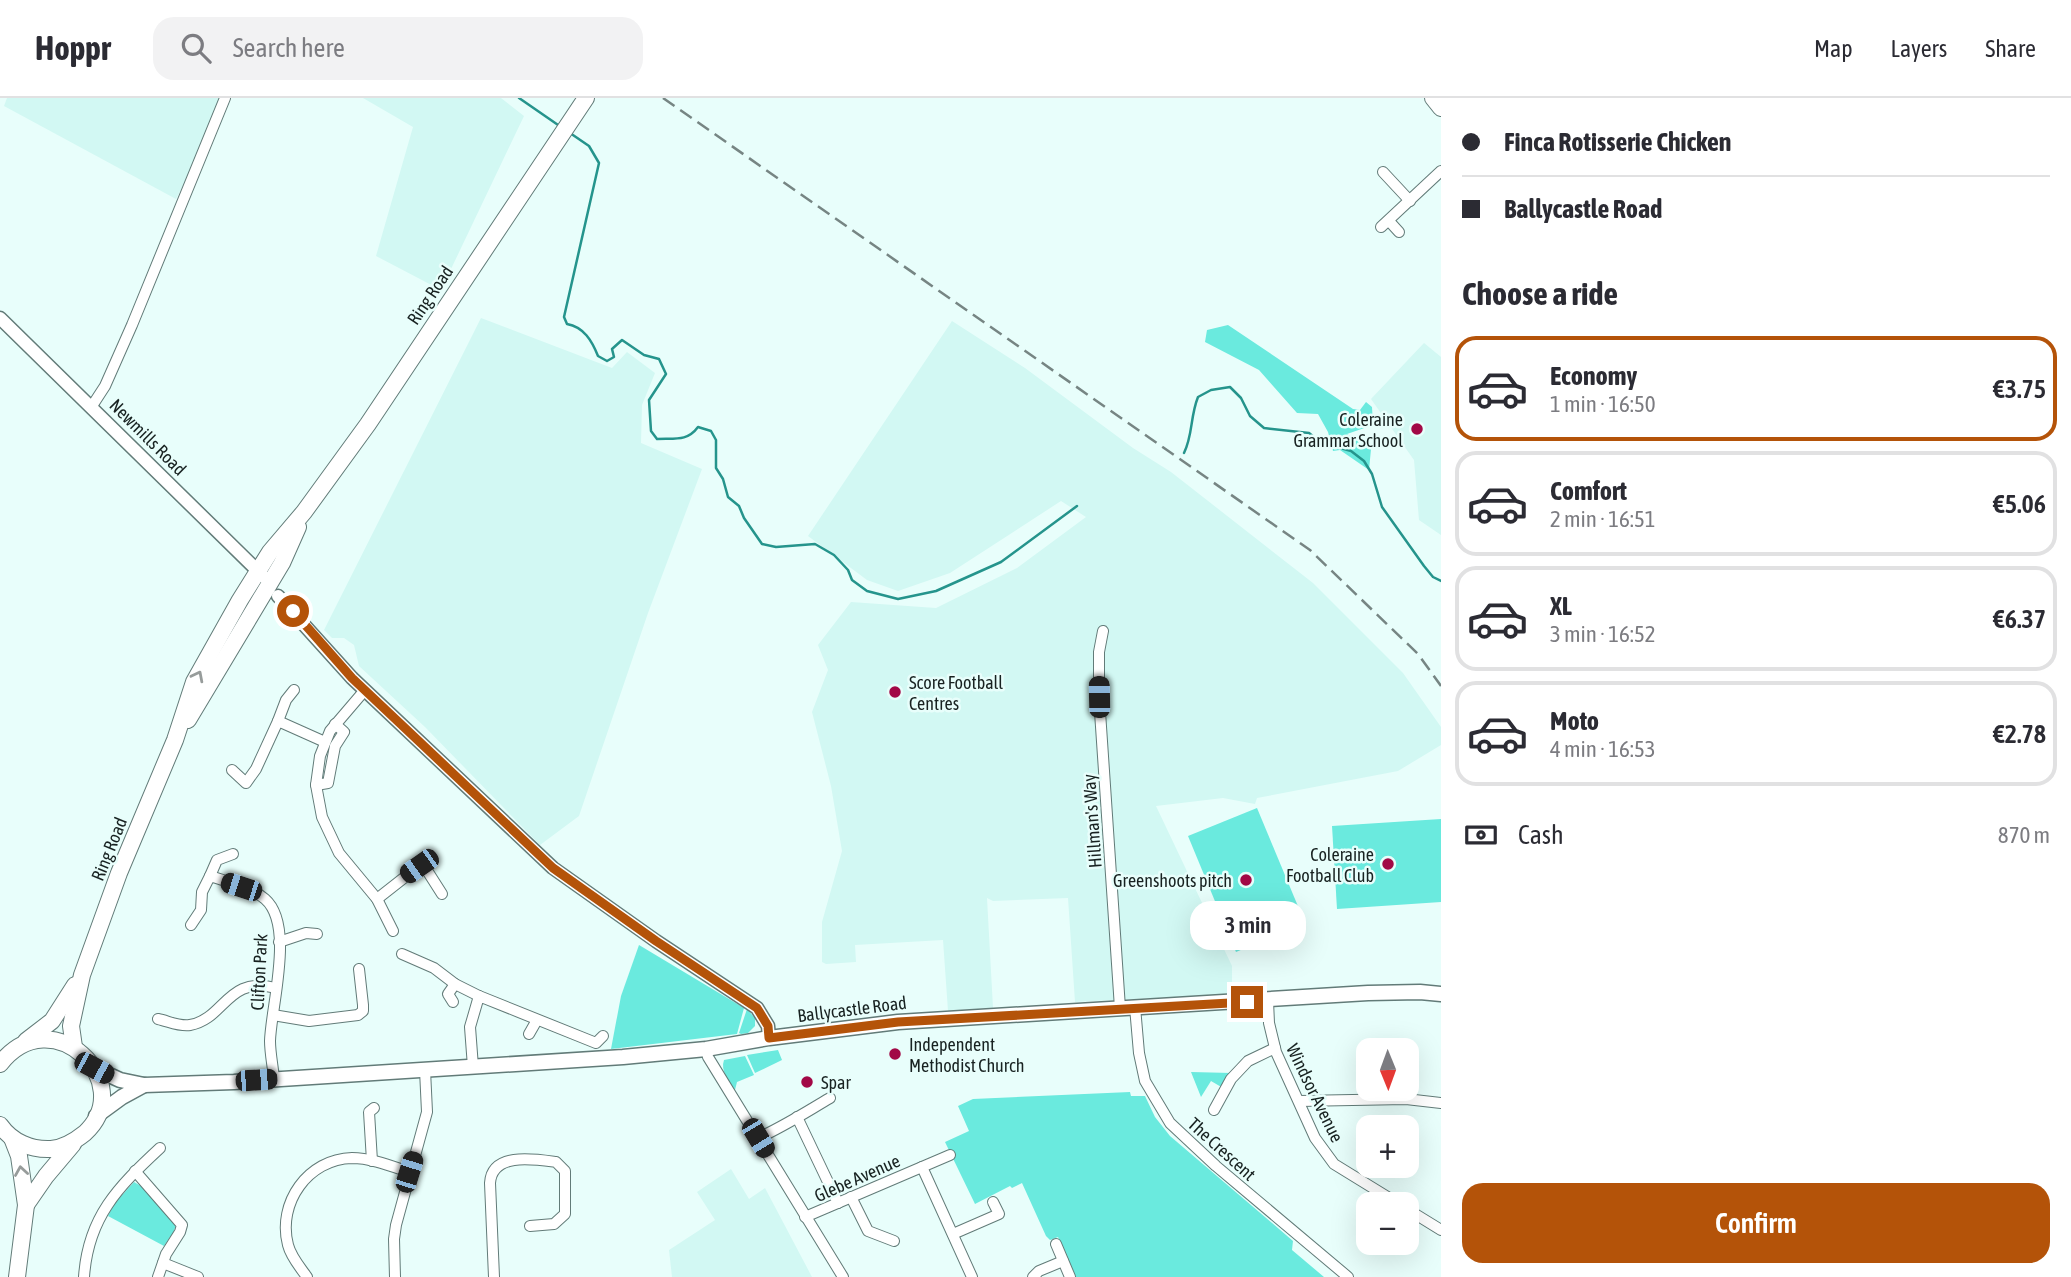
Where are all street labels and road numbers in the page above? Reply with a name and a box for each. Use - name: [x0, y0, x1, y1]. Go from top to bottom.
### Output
- street label: Ring Road: [403, 262, 457, 328]
- street label: Newmills Road: [106, 395, 190, 479]
- street label: Hillman's Way: [1078, 773, 1106, 869]
- street label: Ring Road: [87, 814, 131, 884]
- street label: Clifton Park: [247, 933, 271, 1011]
- street label: Ballycastle Road: [796, 992, 908, 1026]
- street label: Windsor Avenue: [1282, 1040, 1348, 1146]
- street label: The Crescent: [1184, 1113, 1260, 1185]
- street label: Glebe Avenue: [811, 1150, 903, 1206]

